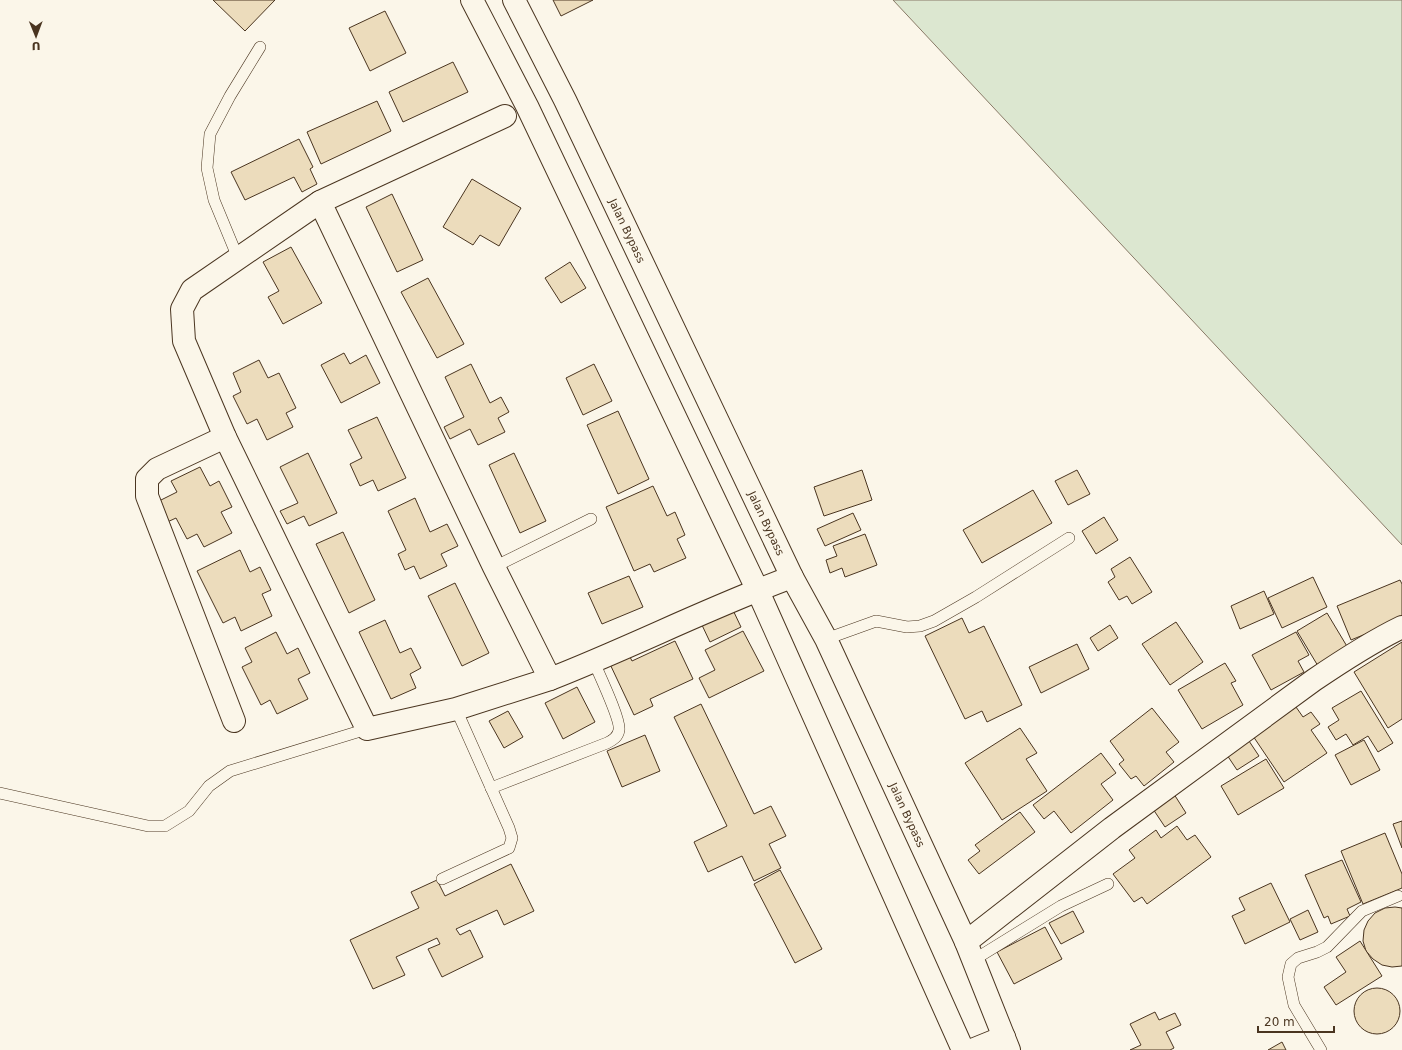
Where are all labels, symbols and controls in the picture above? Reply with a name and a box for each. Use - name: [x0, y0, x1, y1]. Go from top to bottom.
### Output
- north arrow: [16, 16, 56, 56]
- text: U: [32, 39, 41, 52]
- street label: Jalan Bypass: [606, 196, 648, 265]
- street label: Jalan Bypass: [745, 488, 787, 558]
- street label: Jalan Bypass: [886, 780, 927, 850]
- scale bar: [1258, 1008, 1334, 1034]
- text: 20 m: [1264, 1015, 1295, 1029]

